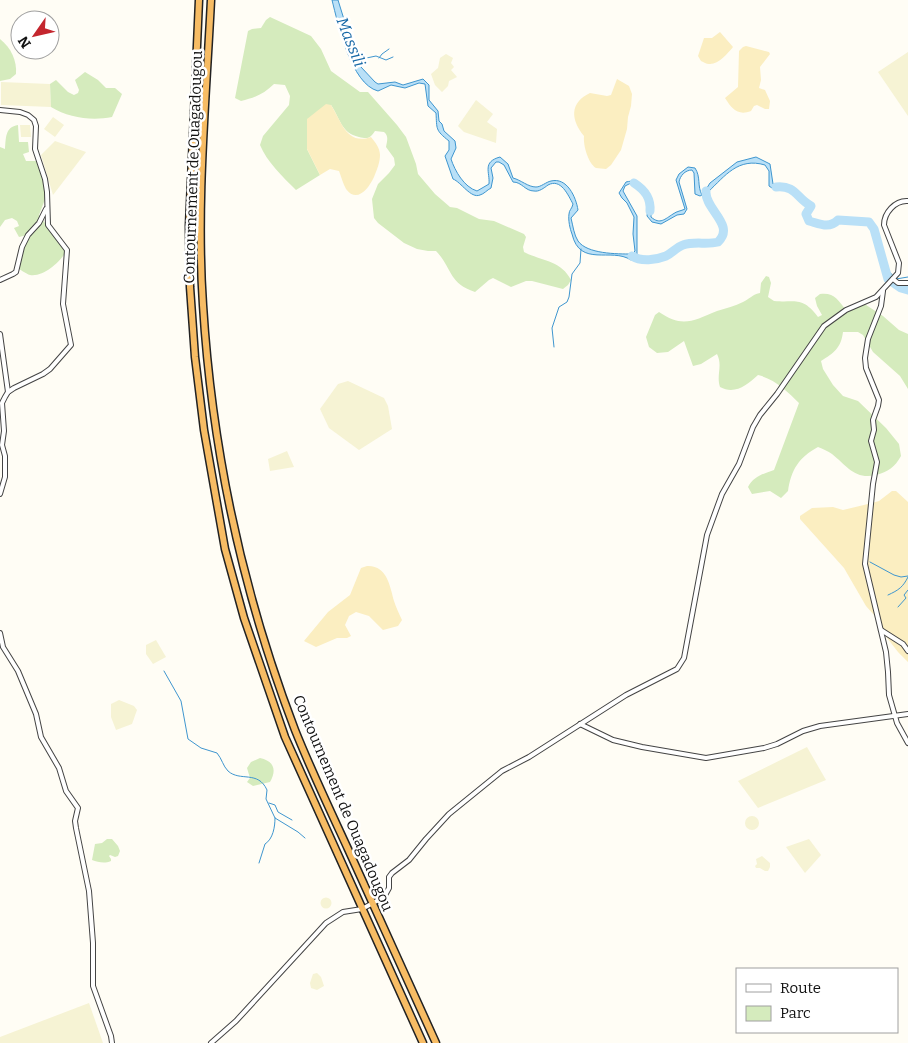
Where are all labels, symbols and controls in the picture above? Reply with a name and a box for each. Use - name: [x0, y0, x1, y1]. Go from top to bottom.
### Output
- north arrow: [10, 10, 60, 60]
- water label: Massili: [333, 14, 370, 70]
- text: N: [14, 33, 35, 51]
- street label: Contournement de Ouagadougou: [180, 50, 206, 284]
- street label: Contournement de Ouagadougou: [289, 692, 397, 914]
- legend: [736, 968, 898, 1033]
- text: Route: [780, 979, 821, 997]
- text: Parc: [780, 1004, 811, 1022]

